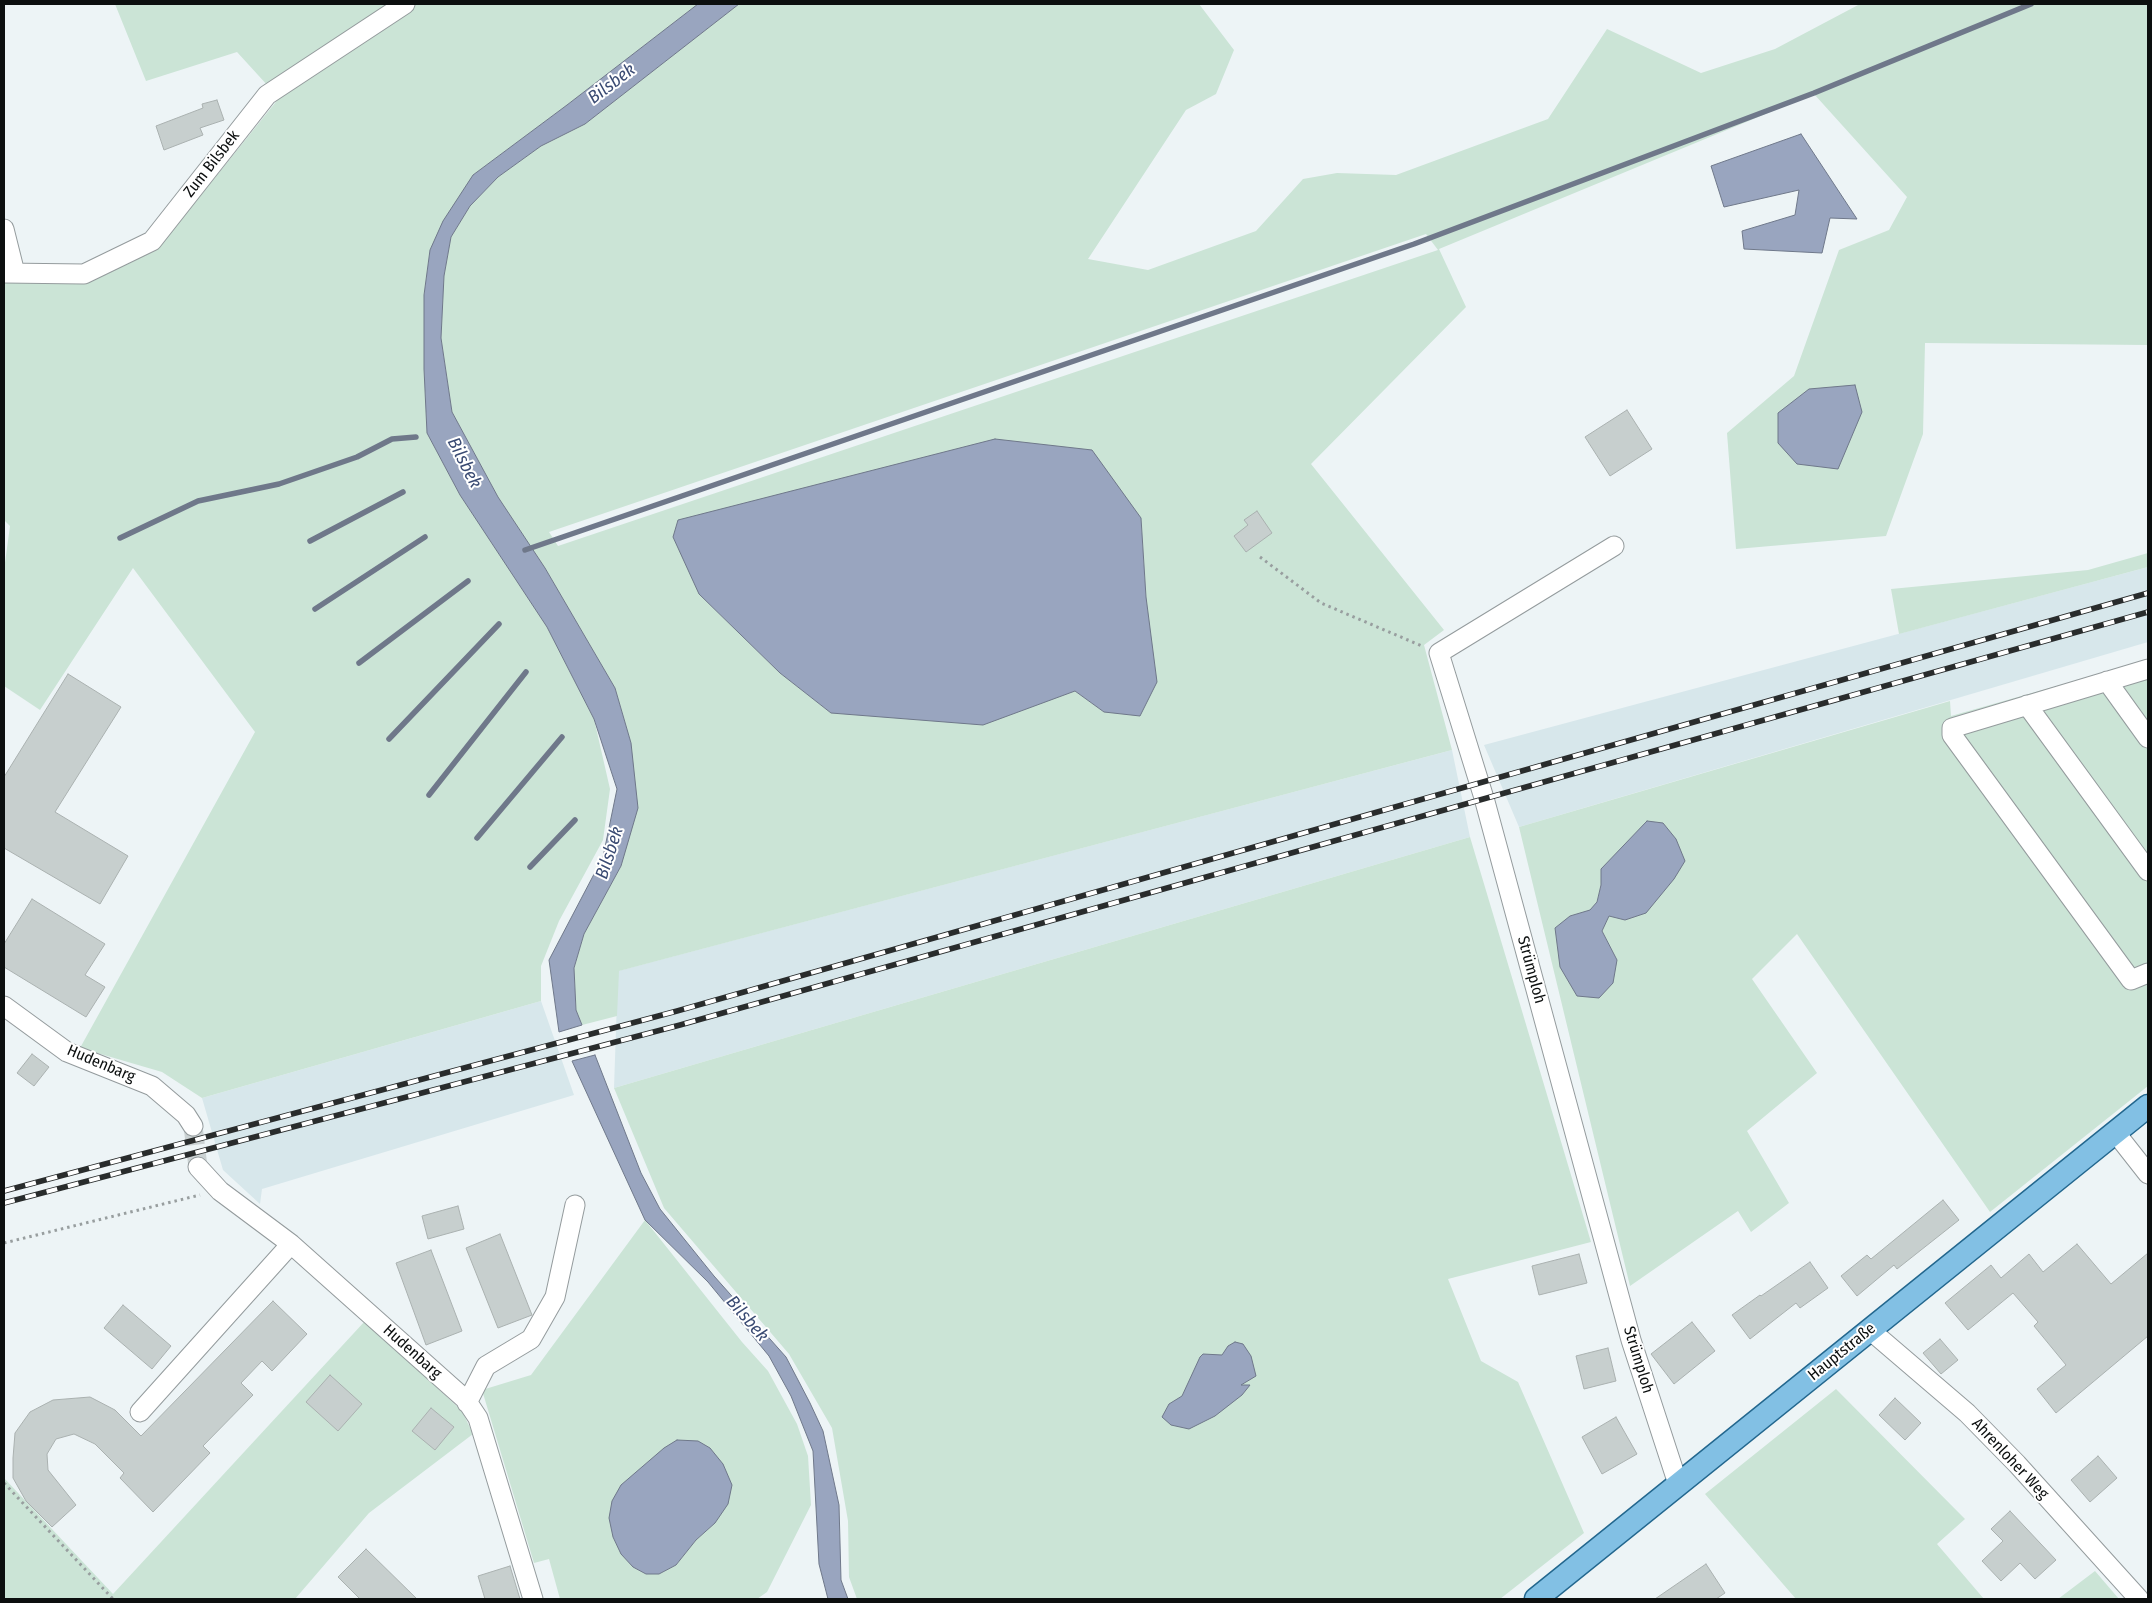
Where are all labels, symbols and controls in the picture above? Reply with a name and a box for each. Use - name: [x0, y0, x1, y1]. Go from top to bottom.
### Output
- water label: Bilsbek: [584, 59, 640, 109]
- street label: Zum Bilsbek: [180, 127, 244, 201]
- water label: Bilsbek: [442, 434, 486, 492]
- water label: Bilsbek: [591, 824, 629, 882]
- street label: Strümploh: [1513, 934, 1549, 1006]
- street label: Hudenbarg: [64, 1041, 138, 1087]
- water label: Bilsbek: [721, 1292, 773, 1346]
- street label: Hauptstraße: [1804, 1319, 1880, 1385]
- street label: Hudenbarg: [379, 1321, 445, 1383]
- street label: Strümploh: [1619, 1324, 1657, 1396]
- street label: Ahrenloher Weg: [1968, 1414, 2052, 1504]

